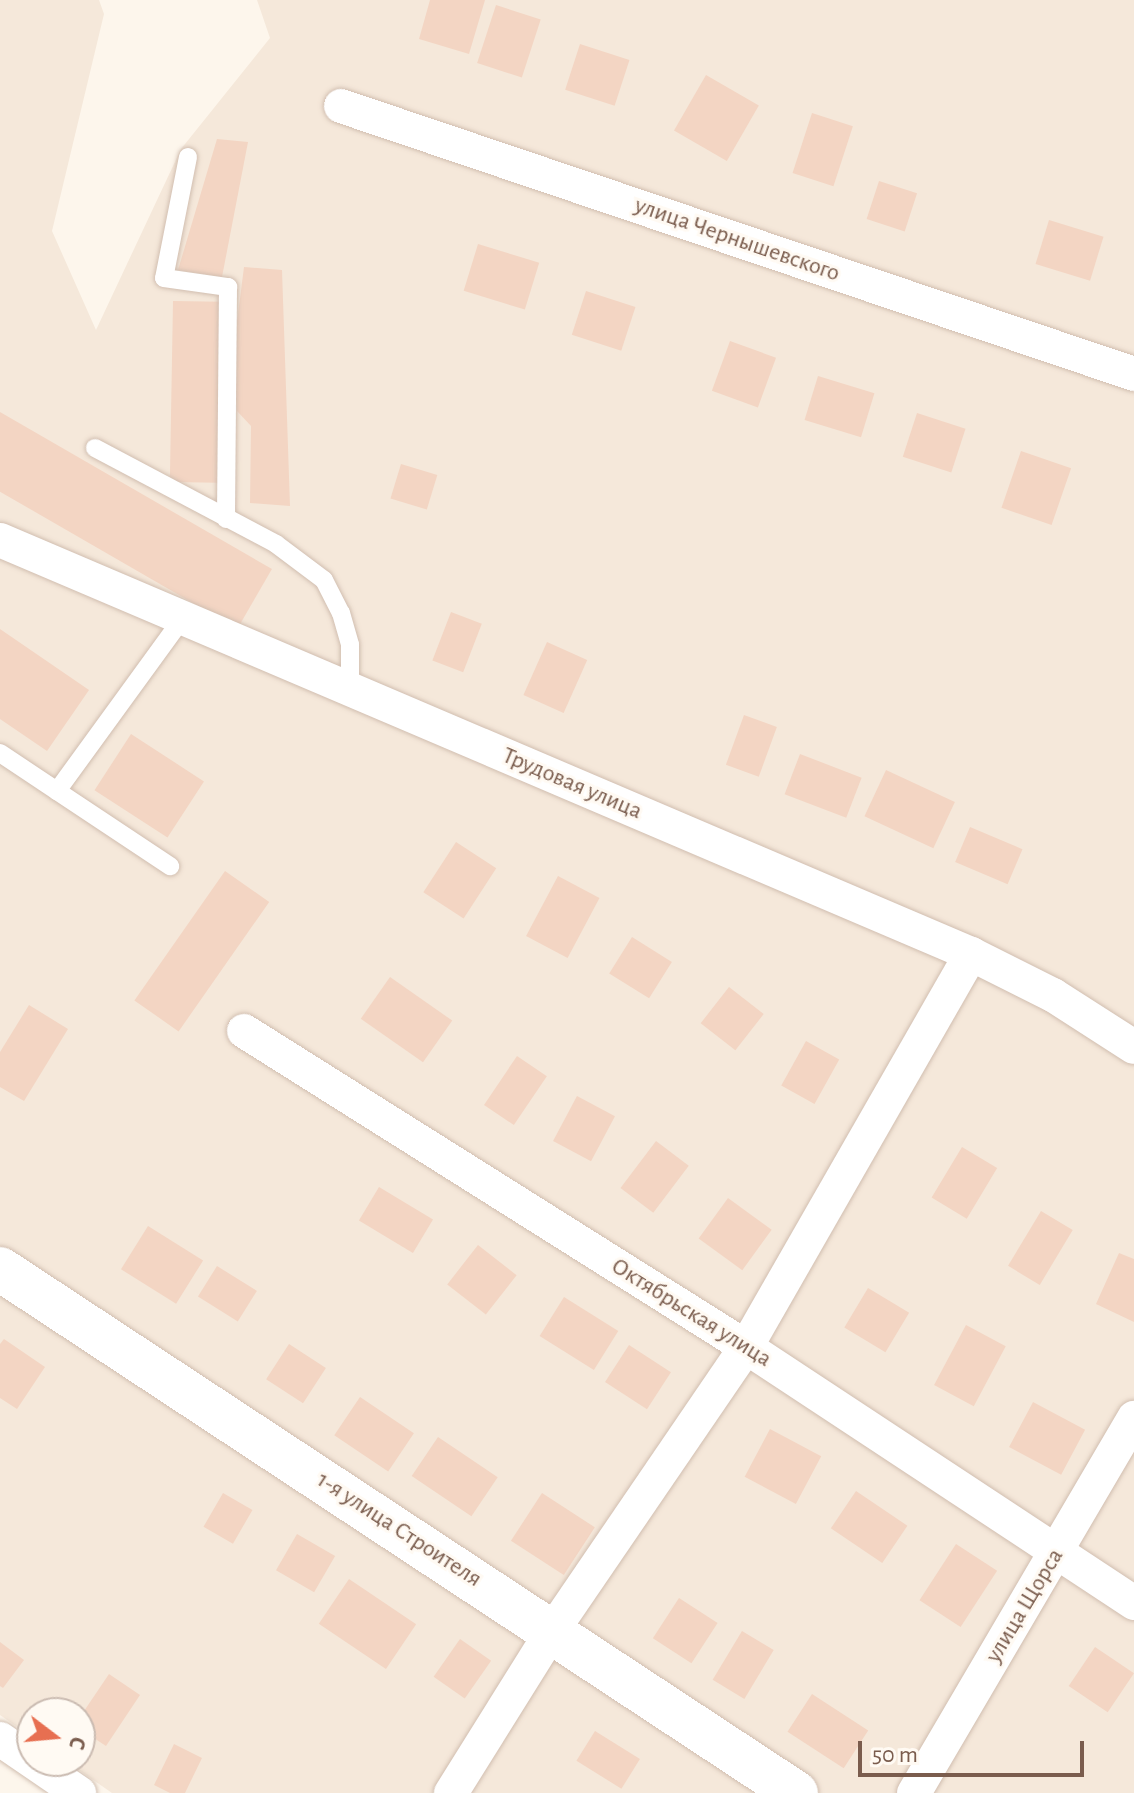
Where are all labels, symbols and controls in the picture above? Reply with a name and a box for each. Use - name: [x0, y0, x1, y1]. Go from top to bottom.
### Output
- street label: улица Чернышевского: [631, 191, 843, 289]
- street label: Трудовая улица: [498, 742, 646, 826]
- street label: Октябрьская улица: [605, 1252, 777, 1374]
- street label: 1-я улица Строителя: [311, 1466, 487, 1594]
- street label: улица Щорса: [980, 1544, 1070, 1668]
- north arrow: [16, 1697, 96, 1777]
- scale bar: [862, 1725, 1088, 1775]
- text: С: [65, 1734, 89, 1752]
- text: 50 m: [872, 1743, 918, 1767]

